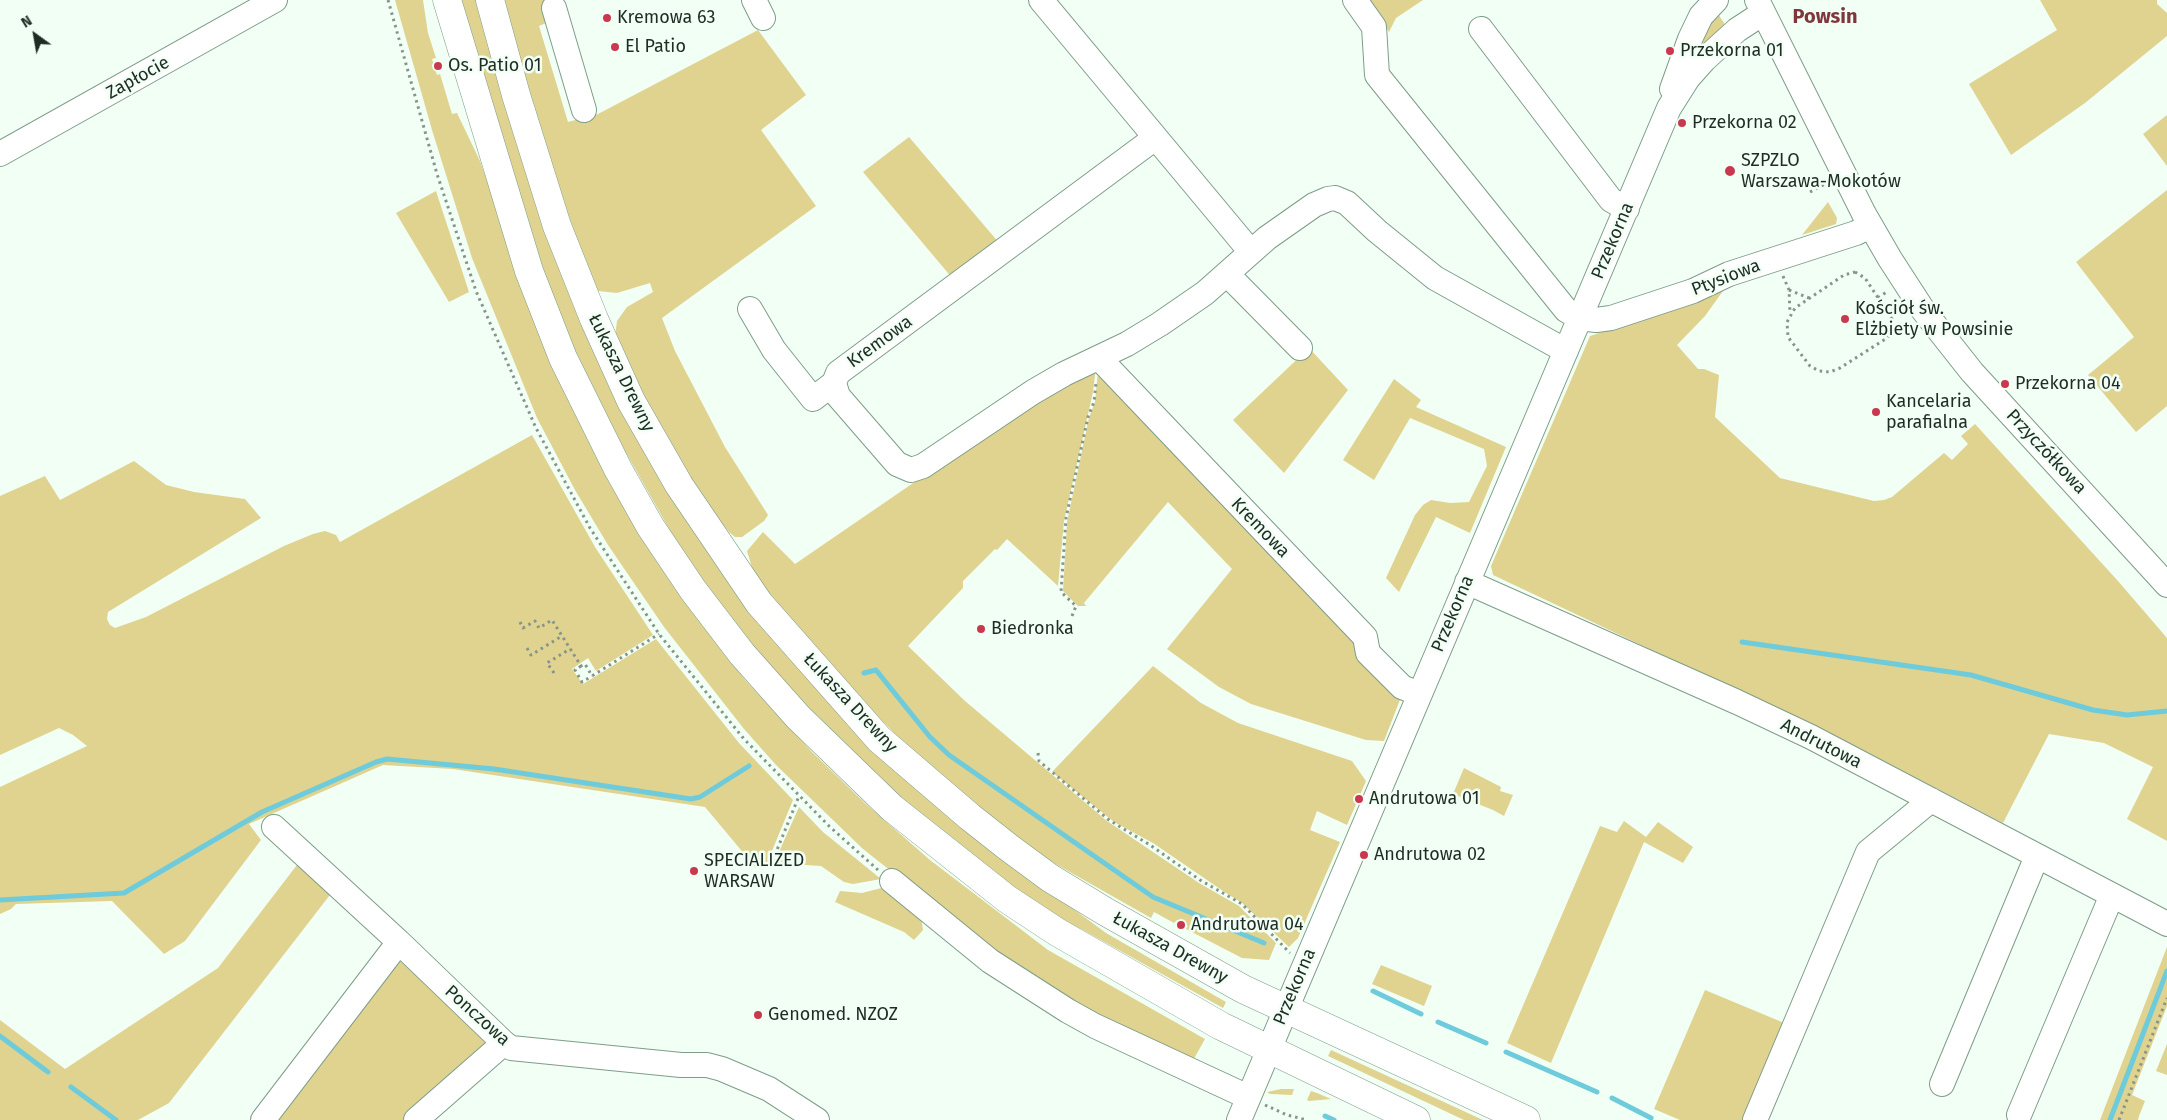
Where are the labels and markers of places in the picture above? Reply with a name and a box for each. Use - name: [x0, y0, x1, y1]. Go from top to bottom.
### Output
- place label: Kremowa 63: [617, 7, 715, 29]
- marker: Kremowa 63: [601, 12, 613, 24]
- place label: El Patio: [625, 36, 686, 58]
- place label: Przekorna 01: [1680, 40, 1783, 62]
- marker: El Patio: [609, 41, 621, 53]
- marker: Przekorna 01: [1664, 45, 1676, 57]
- place label: Os. Patio 01: [448, 55, 541, 77]
- marker: Os. Patio 01: [432, 60, 444, 72]
- place label: Przekorna 02: [1692, 112, 1797, 134]
- marker: Przekorna 02: [1676, 117, 1688, 129]
- place label: SZPZLO Warszawa-Mokotów: [1741, 150, 1901, 192]
- marker: SZPZLO Warszawa-Mokotów: [1723, 164, 1737, 178]
- place label: Kościół św. Elżbiety w Powsinie: [1855, 298, 2013, 340]
- marker: Kościół św. Elżbiety w Powsinie: [1839, 313, 1851, 325]
- place label: Przekorna 04: [2015, 373, 2121, 395]
- marker: Przekorna 04: [1999, 378, 2011, 390]
- place label: Kancelaria parafialna: [1886, 391, 1972, 434]
- marker: Kancelaria parafialna: [1870, 406, 1882, 418]
- place label: Biedronka: [991, 618, 1074, 640]
- marker: Biedronka: [975, 623, 987, 635]
- place label: Andrutowa 01: [1369, 788, 1479, 810]
- marker: Andrutowa 01: [1353, 793, 1365, 805]
- place label: Andrutowa 02: [1374, 844, 1486, 866]
- marker: Andrutowa 02: [1358, 849, 1370, 861]
- place label: SPECIALIZED WARSAW: [704, 850, 804, 892]
- marker: SPECIALIZED WARSAW: [688, 865, 700, 877]
- place label: Andrutowa 04: [1191, 914, 1304, 936]
- marker: Andrutowa 04: [1175, 919, 1187, 931]
- place label: Genomed. NZOZ: [768, 1004, 898, 1026]
- marker: Genomed. NZOZ: [752, 1009, 764, 1021]

